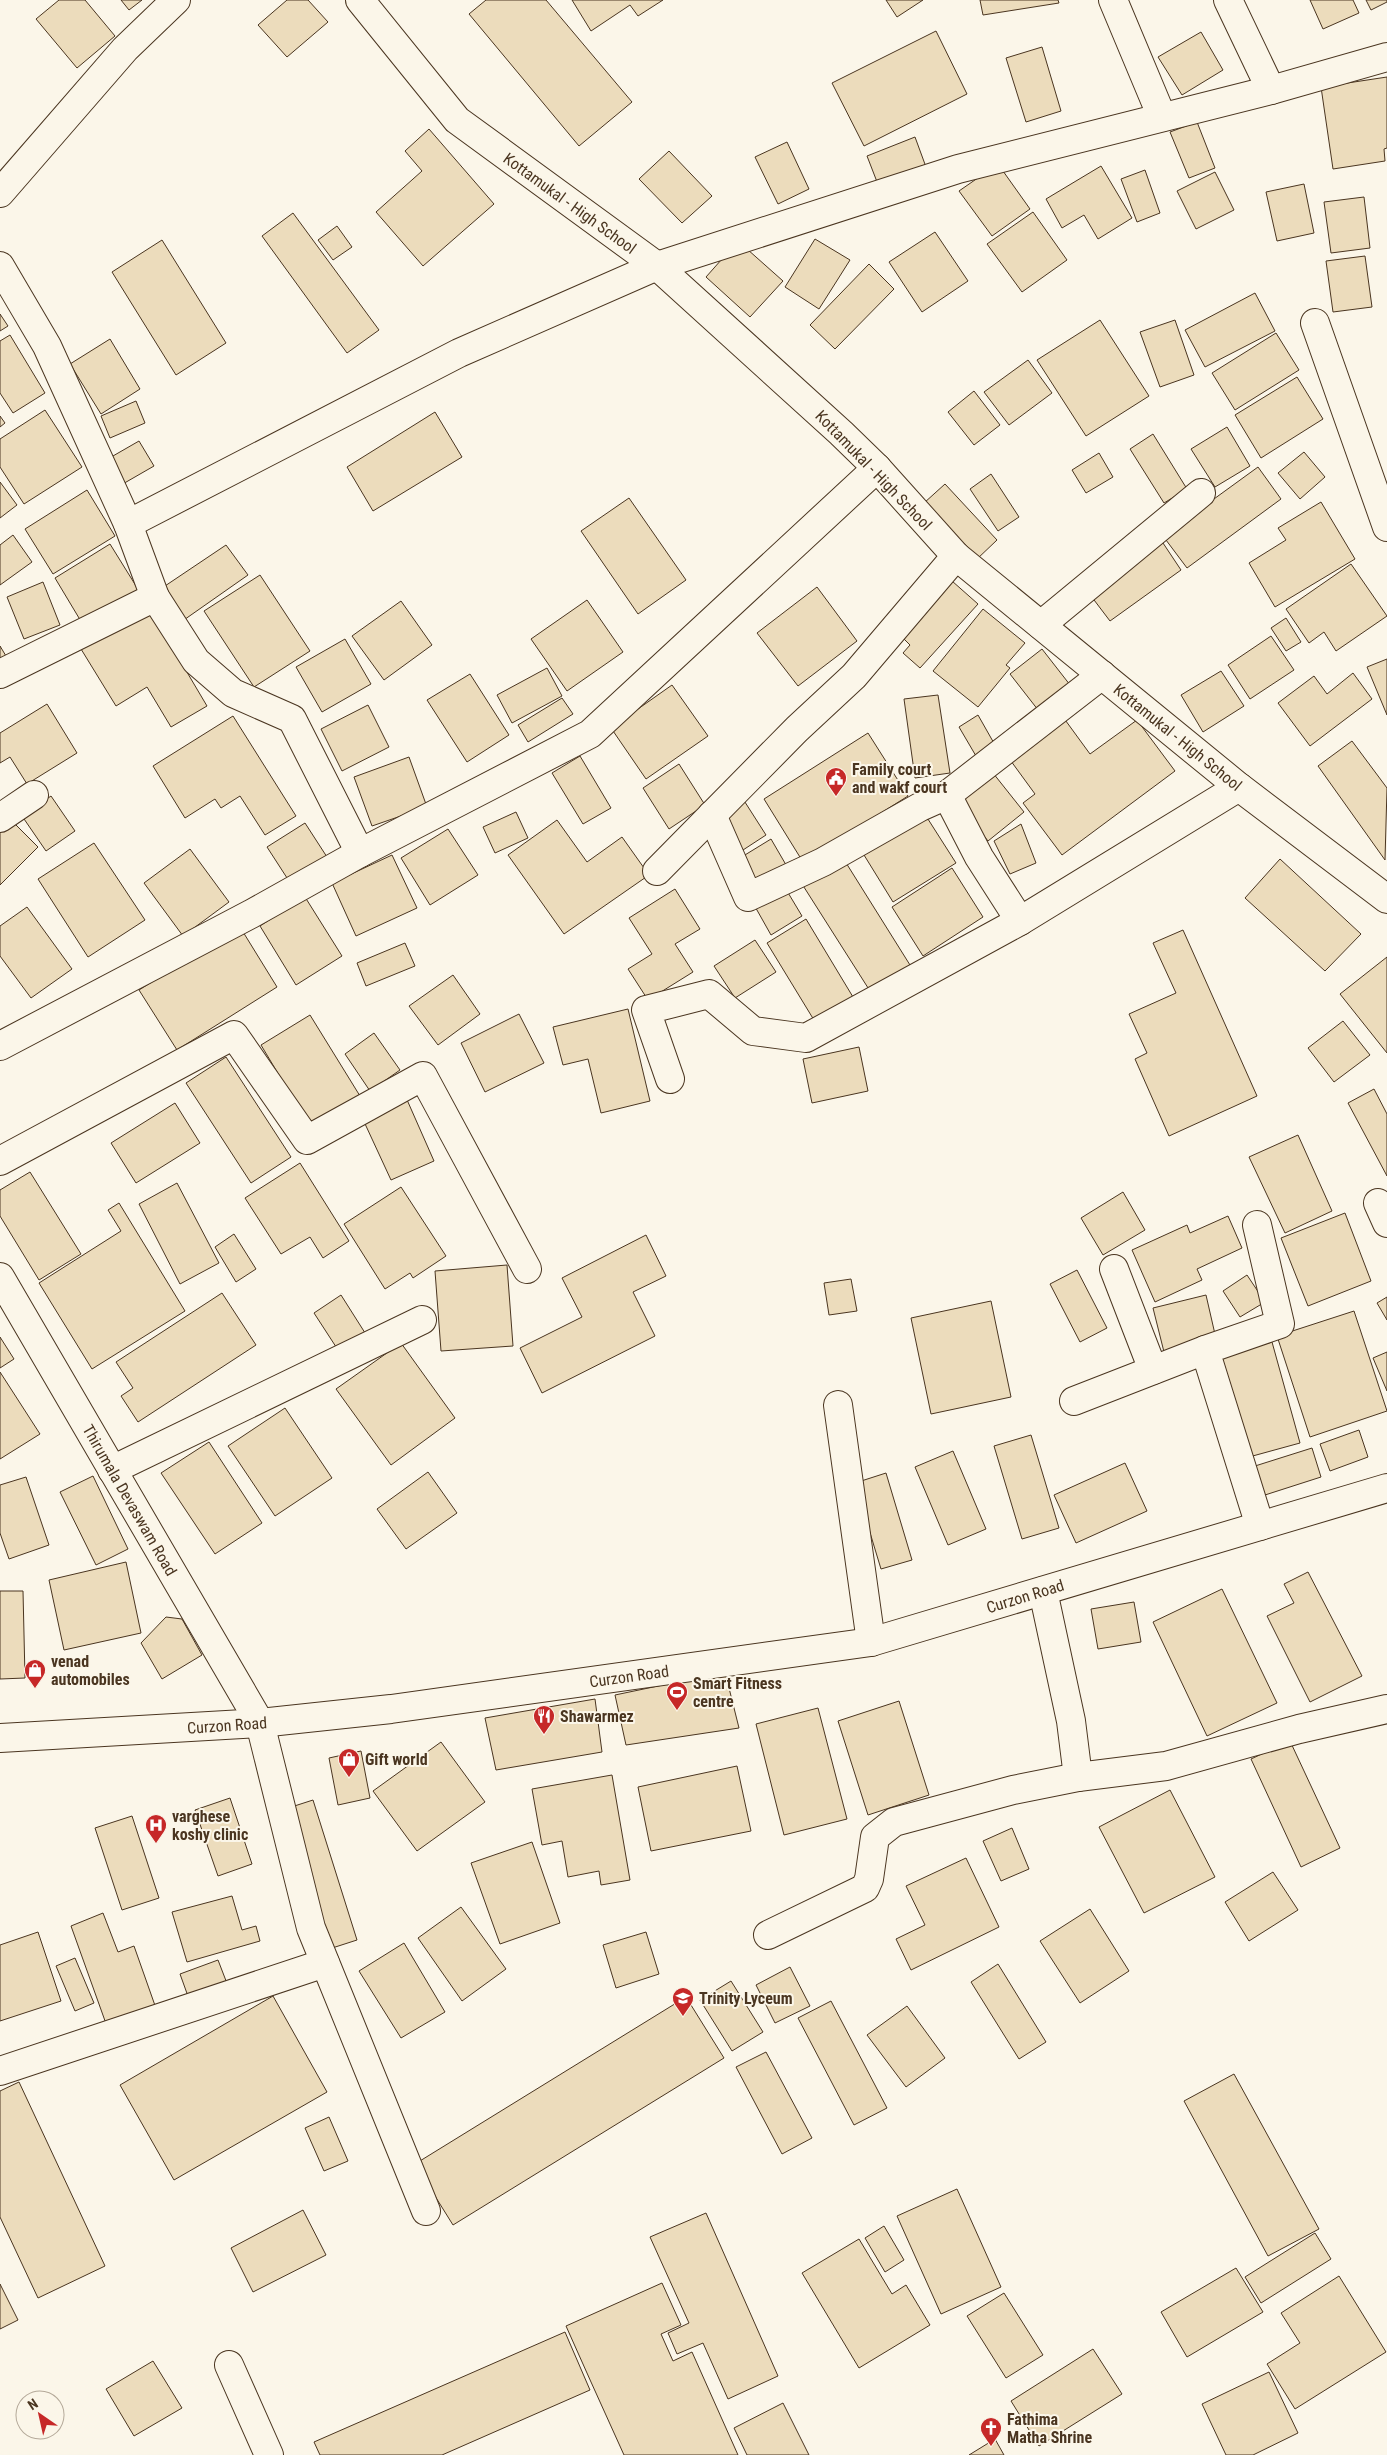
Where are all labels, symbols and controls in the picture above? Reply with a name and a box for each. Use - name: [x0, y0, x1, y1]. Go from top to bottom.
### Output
- street label: Kottamukal - High School: [500, 149, 640, 258]
- street label: Kottamukal - High School: [811, 406, 936, 534]
- street label: Kottamukal - High School: [1110, 680, 1246, 795]
- place label: Family court and wakf court: [852, 760, 947, 797]
- public building icon: Family court and wakf court: [824, 766, 848, 797]
- street label: Thirumala Devaswam Road: [79, 1421, 181, 1579]
- street label: Curzon Road: [984, 1576, 1066, 1617]
- place label: venad automobiles: [51, 1652, 130, 1689]
- shop icon: venad automobiles: [23, 1658, 47, 1689]
- street label: Curzon Road: [588, 1662, 670, 1691]
- place label: Smart Fitness centre: [693, 1674, 782, 1711]
- sports icon: Smart Fitness centre: [665, 1680, 689, 1711]
- restaurant icon: Shawarmez: [532, 1704, 556, 1735]
- place label: Shawarmez: [560, 1707, 634, 1726]
- street label: Curzon Road: [186, 1713, 268, 1738]
- shop icon: Gift world: [337, 1747, 361, 1778]
- place label: Gift world: [365, 1750, 428, 1769]
- place label: varghese koshy clinic: [172, 1807, 248, 1844]
- hospital icon: varghese koshy clinic: [144, 1813, 168, 1844]
- school or university icon: Trinity Lyceum: [671, 1986, 695, 2017]
- place label: Trinity Lyceum: [699, 1989, 793, 2008]
- north arrow: [15, 2390, 65, 2440]
- text: N: [25, 2395, 41, 2413]
- place label: Fathima Matha Shrine: [1007, 2410, 1092, 2447]
- church icon: Fathima Matha Shrine: [979, 2416, 1003, 2447]

